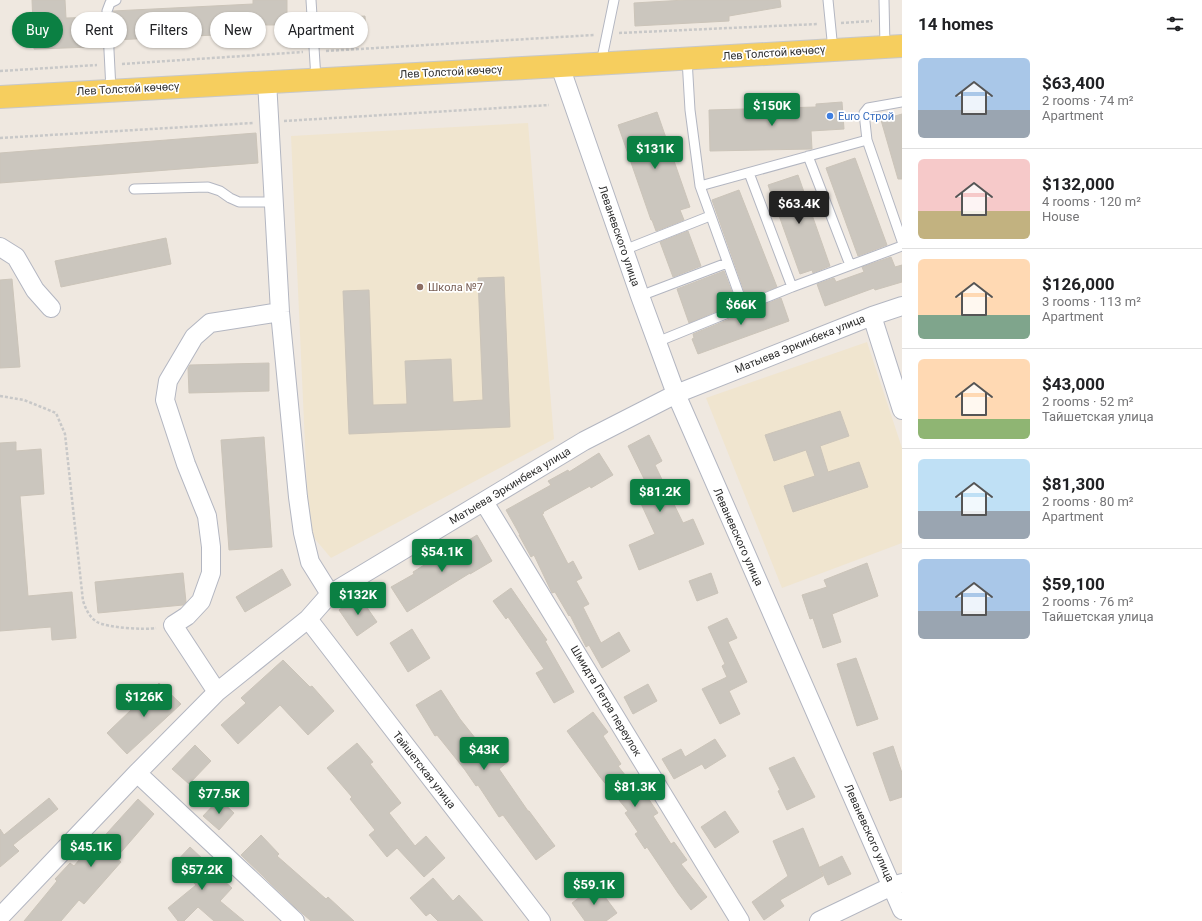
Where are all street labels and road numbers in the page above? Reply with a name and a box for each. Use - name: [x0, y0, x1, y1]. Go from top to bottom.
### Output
- street label: Лев Толстой көчөсү: [722, 43, 826, 63]
- street label: Лев Толстой көчөсү: [399, 63, 503, 81]
- street label: Лев Толстой көчөсү: [76, 80, 180, 98]
- street label: Леваневского улица: [596, 184, 642, 288]
- street label: Матыева Эркинбека улица: [733, 312, 867, 376]
- street label: Матыева Эркинбека улица: [447, 445, 573, 527]
- street label: Леваневского улица: [711, 486, 765, 588]
- street label: Шмидта Петра переулок: [568, 643, 644, 759]
- street label: Тайшетская улица: [390, 729, 458, 811]
- street label: Леваневского улица: [842, 782, 896, 884]

